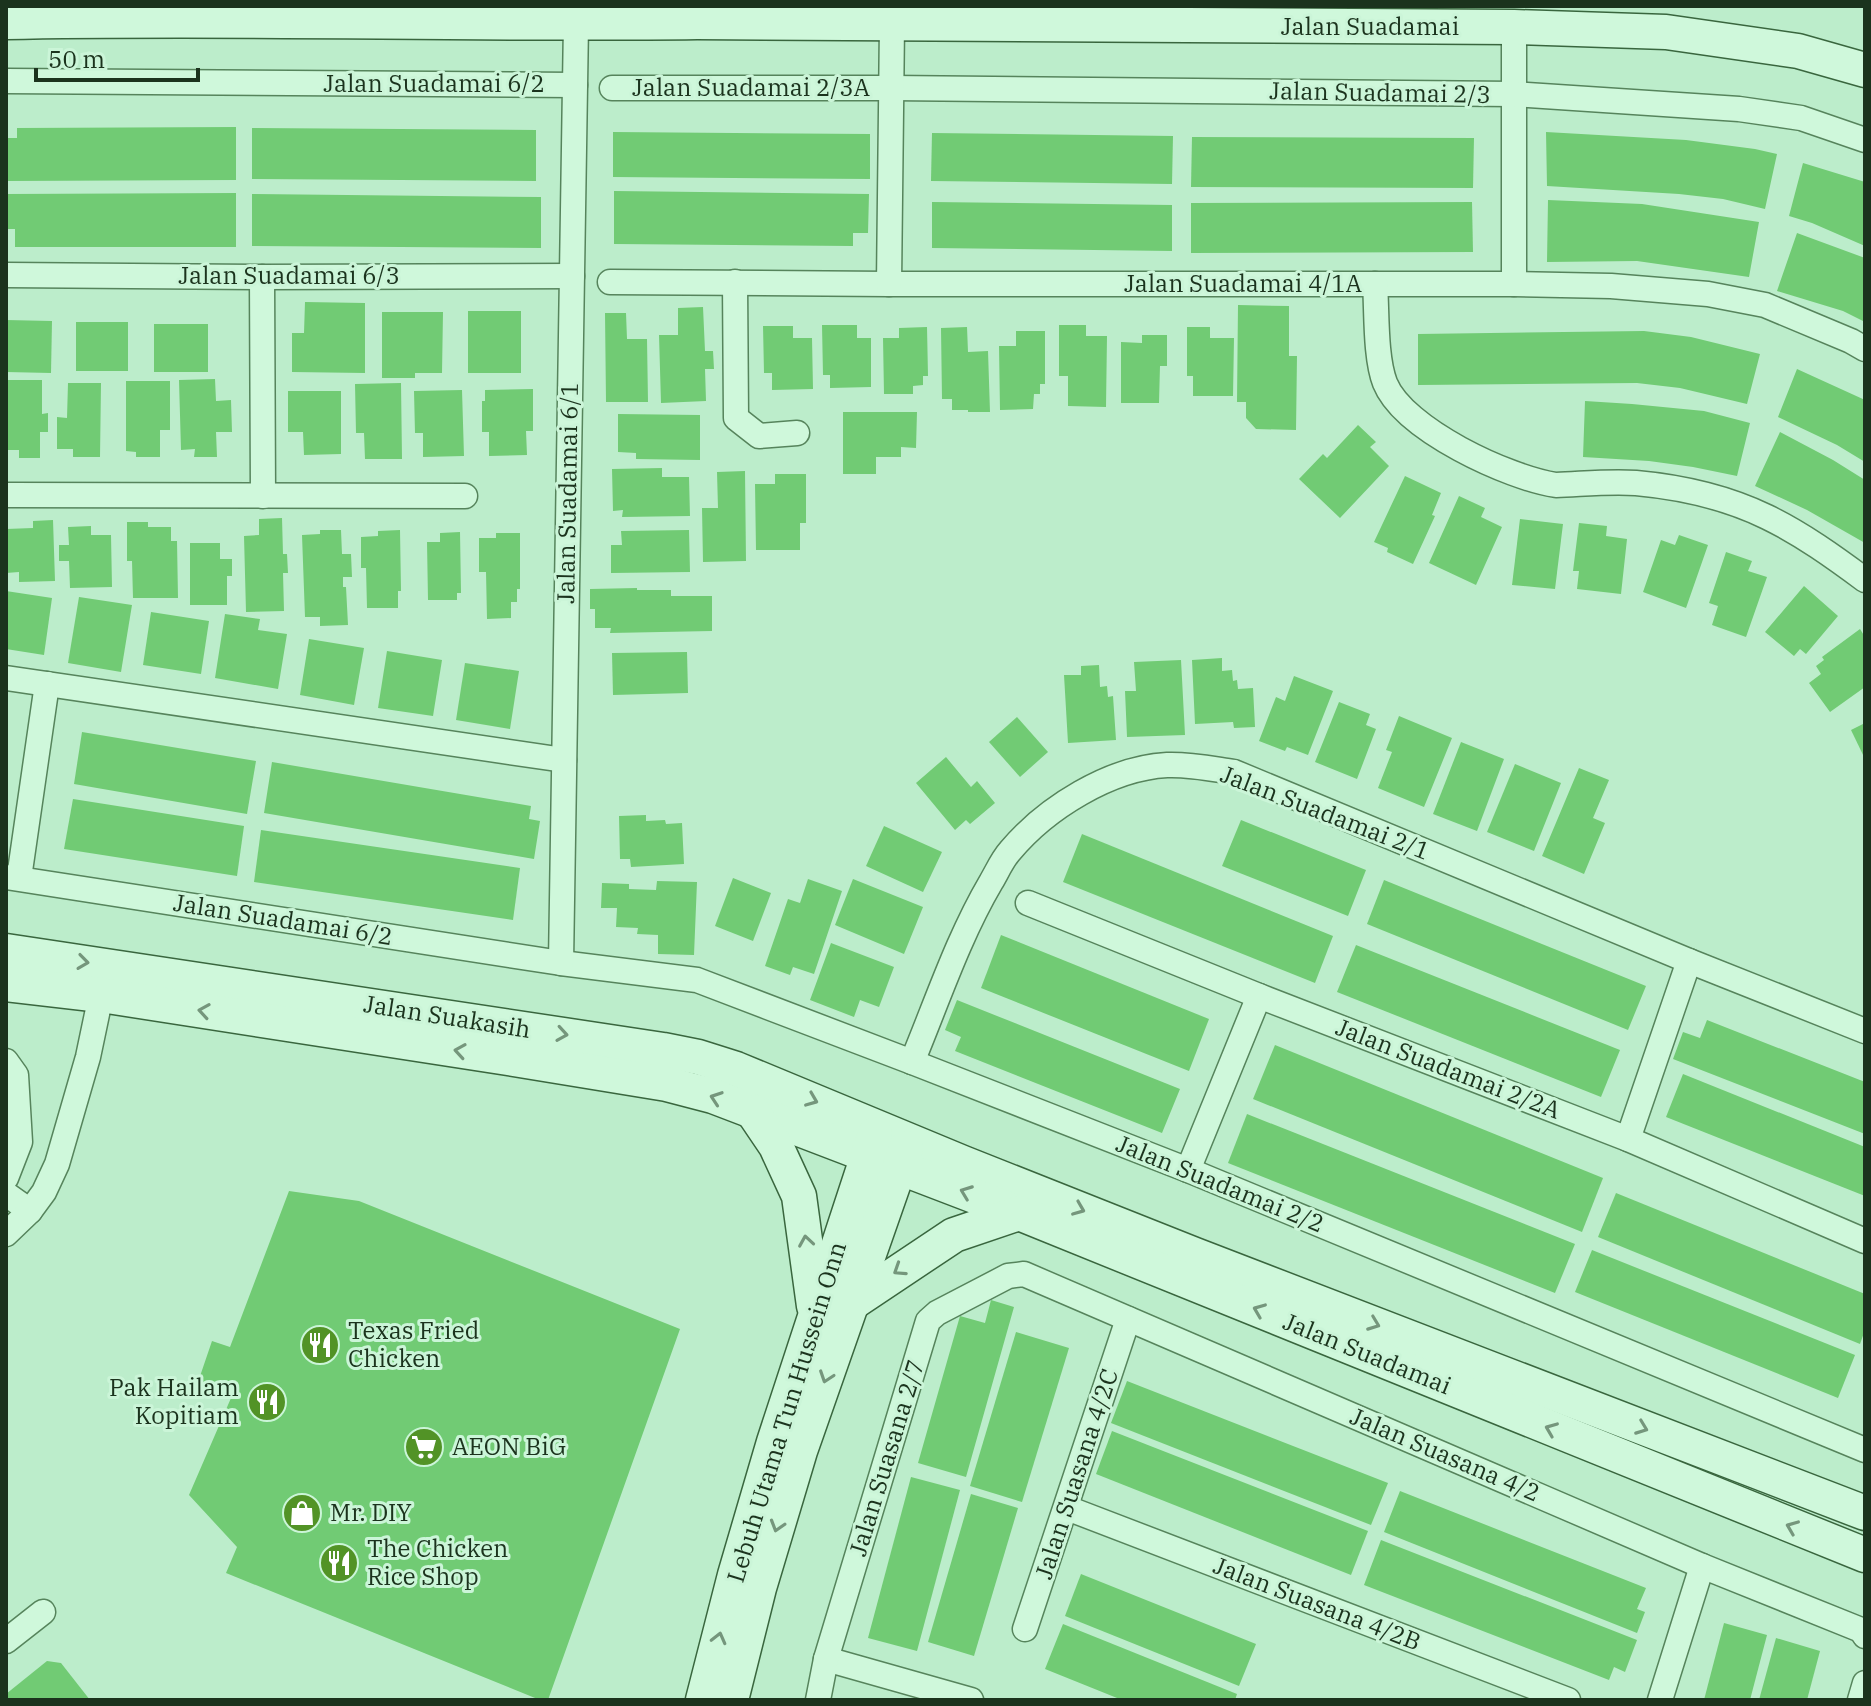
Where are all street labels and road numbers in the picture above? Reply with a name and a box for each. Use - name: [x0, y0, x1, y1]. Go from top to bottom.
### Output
- street label: Jalan Suadamai: [1281, 10, 1459, 42]
- street label: Jalan Suadamai 6/2: [323, 67, 545, 99]
- street label: Jalan Suadamai 2/3A: [632, 71, 871, 103]
- street label: Jalan Suadamai 2/3: [1269, 74, 1491, 110]
- street label: Jalan Suadamai 6/3: [178, 259, 400, 291]
- street label: Jalan Suadamai 4/1A: [1124, 267, 1363, 299]
- street label: Jalan Suadamai 6/1: [549, 382, 585, 604]
- street label: Jalan Suadamai 2/1: [1216, 757, 1435, 867]
- street label: Jalan Suadamai 6/2: [171, 886, 395, 952]
- street label: Jalan Suakasih: [361, 987, 533, 1045]
- street label: Jalan Suadamai 2/2A: [1331, 1010, 1566, 1126]
- street label: Jalan Suadamai 2/2: [1112, 1127, 1329, 1239]
- street label: Lebuh Utama Tun Hussein Onn: [719, 1237, 853, 1586]
- street label: Jalan Suadamai: [1279, 1305, 1456, 1401]
- street label: Jalan Suasana 2/7: [841, 1356, 931, 1560]
- street label: Jalan Suasana 4/2C: [1027, 1365, 1125, 1583]
- street label: Jalan Suasana 4/2: [1345, 1400, 1545, 1509]
- street label: Jalan Suasana 4/2B: [1209, 1549, 1426, 1657]

